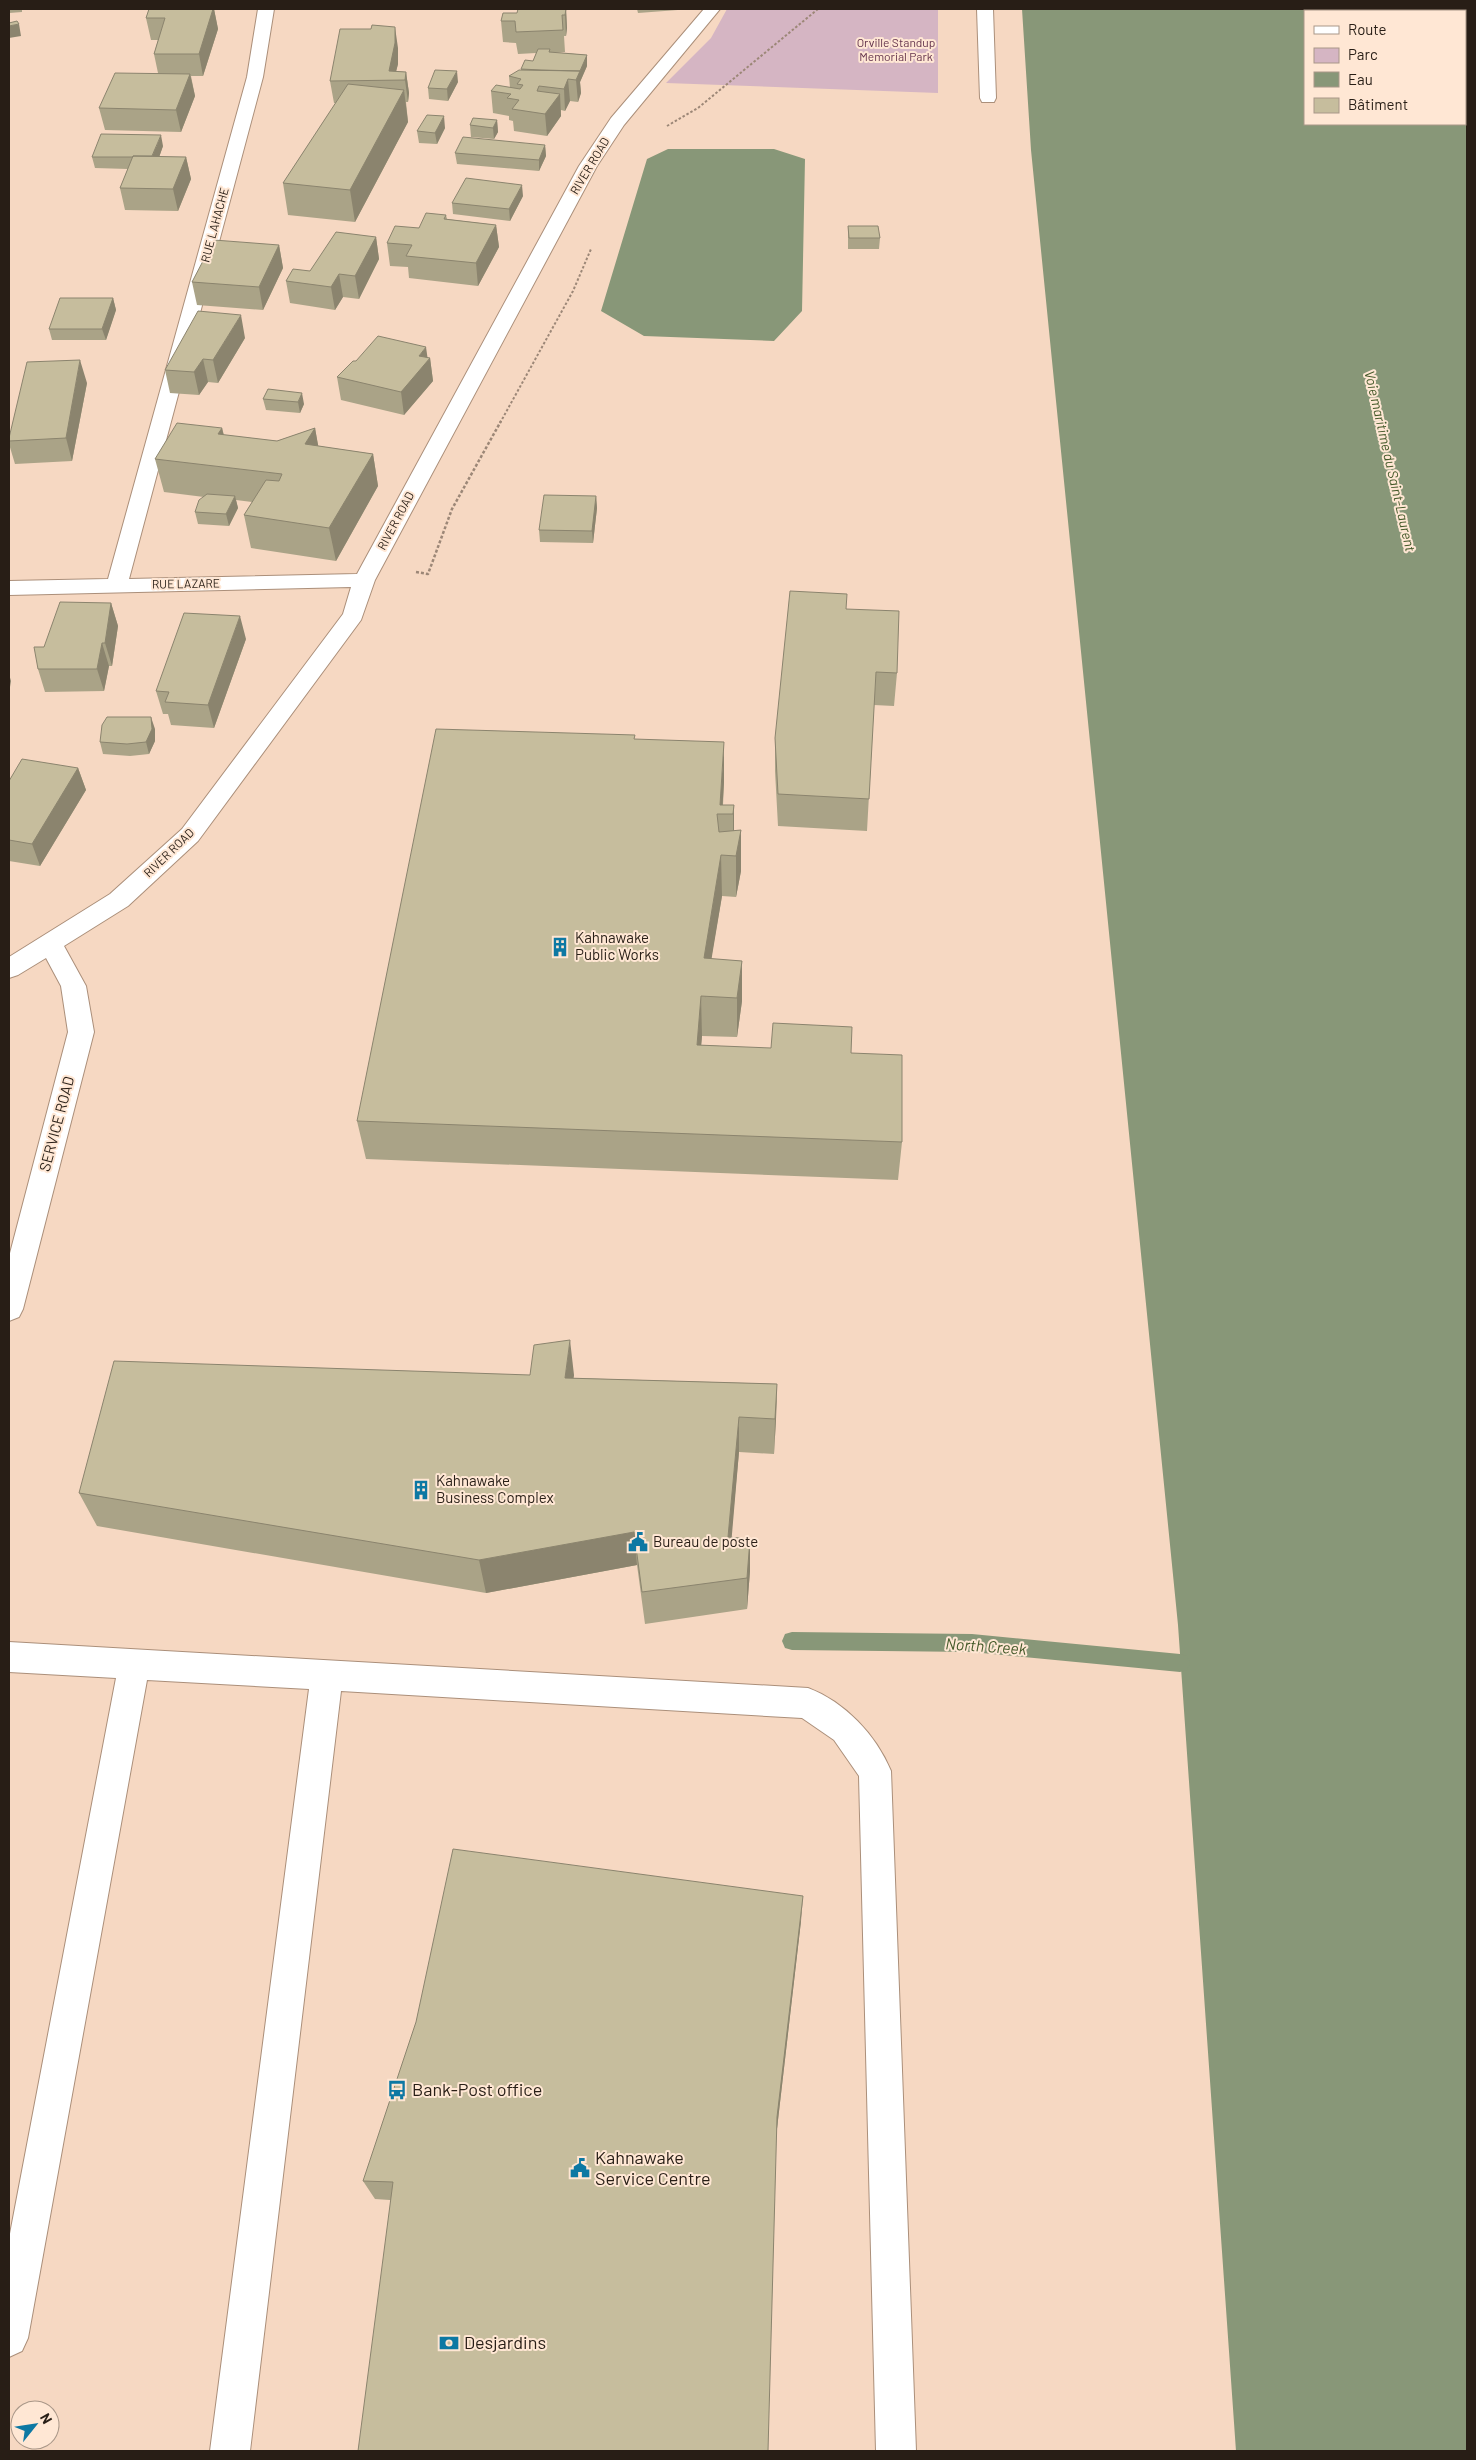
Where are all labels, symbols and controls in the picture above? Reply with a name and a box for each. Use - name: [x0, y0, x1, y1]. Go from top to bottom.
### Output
- legend: [1304, 10, 1466, 125]
- text: Route: [1348, 20, 1387, 38]
- park label: Orville Standup Memorial Park: [857, 35, 935, 63]
- text: Parc: [1348, 45, 1378, 63]
- text: Eau: [1348, 70, 1373, 88]
- text: Bâtiment: [1348, 95, 1408, 113]
- street label: RIVER ROAD: [567, 135, 612, 196]
- street label: RUE LAHACHE: [197, 186, 231, 264]
- water label: Voie maritime du Saint-Laurent: [1361, 369, 1420, 553]
- street label: RIVER ROAD: [374, 489, 416, 552]
- street label: RUE LAZARE: [152, 575, 220, 591]
- street label: RIVER ROAD: [140, 825, 196, 879]
- place label: Kahnawake Public Works: [575, 928, 659, 963]
- building icon: Kahnawake Public Works: [549, 936, 571, 958]
- street label: SERVICE ROAD: [35, 1074, 77, 1173]
- place label: Kahnawake Business Complex: [436, 1471, 554, 1506]
- building icon: Kahnawake Business Complex: [410, 1479, 432, 1501]
- public building icon: Bureau de poste: [627, 1531, 649, 1553]
- place label: Bureau de poste: [653, 1532, 758, 1550]
- water label: North Creek: [945, 1633, 1027, 1658]
- place label: Bank-Post office: [412, 2078, 542, 2100]
- bus stop icon: Bank-Post office: [386, 2079, 408, 2101]
- place label: Kahnawake Service Centre: [595, 2146, 711, 2189]
- public building icon: Kahnawake Service Centre: [569, 2157, 591, 2179]
- place label: Desjardins: [464, 2331, 546, 2353]
- bank icon: Desjardins: [438, 2332, 460, 2354]
- north arrow: [10, 2400, 60, 2450]
- text: N: [37, 2410, 56, 2427]

